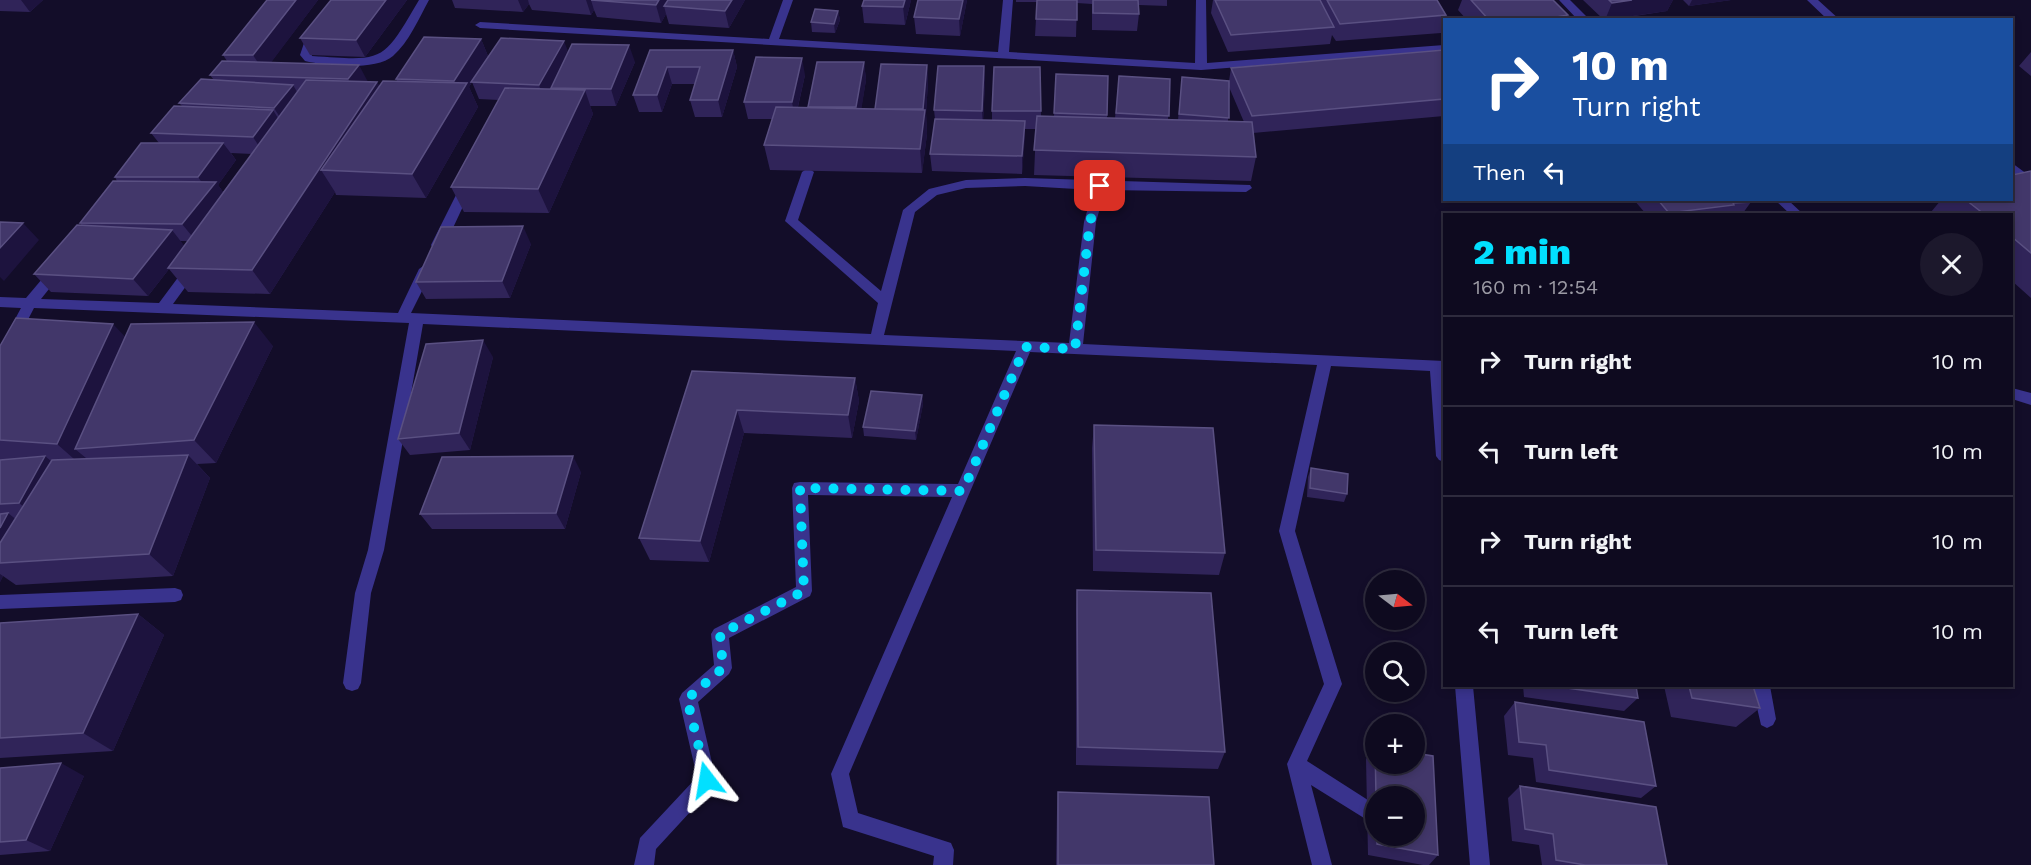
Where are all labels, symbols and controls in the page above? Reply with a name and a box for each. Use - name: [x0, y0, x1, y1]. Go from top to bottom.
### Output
- text: 10 m: [1572, 41, 1669, 90]
- icon: right: [1473, 42, 1551, 120]
- text: Turn right: [1572, 91, 1701, 123]
- icon: left: [1538, 156, 1571, 189]
- pin: [1074, 160, 1125, 211]
- text: Then: [1473, 160, 1526, 185]
- icon: arrive: [1083, 169, 1116, 202]
- text: 2 min: [1473, 231, 1571, 273]
- button: close: [1920, 233, 1983, 296]
- text: 160 m · 12:54: [1473, 275, 1598, 299]
- icon: right: [1473, 345, 1506, 378]
- text: Turn right: [1524, 349, 1631, 374]
- text: 10 m: [1932, 349, 1983, 374]
- icon: left: [1473, 435, 1506, 468]
- text: Turn left: [1524, 439, 1618, 464]
- text: 10 m: [1932, 439, 1983, 464]
- icon: right: [1473, 525, 1506, 558]
- text: Turn right: [1524, 529, 1631, 554]
- text: 10 m: [1932, 529, 1983, 554]
- north arrow: [1365, 570, 1425, 630]
- map controls: [1365, 570, 1425, 846]
- icon: left: [1473, 615, 1506, 648]
- text: Turn left: [1524, 619, 1618, 644]
- text: 10 m: [1932, 619, 1983, 644]
- button: search: [1365, 642, 1425, 702]
- button: +: [1365, 714, 1425, 774]
- position arrow: [675, 748, 739, 812]
- button: −: [1365, 786, 1425, 846]

